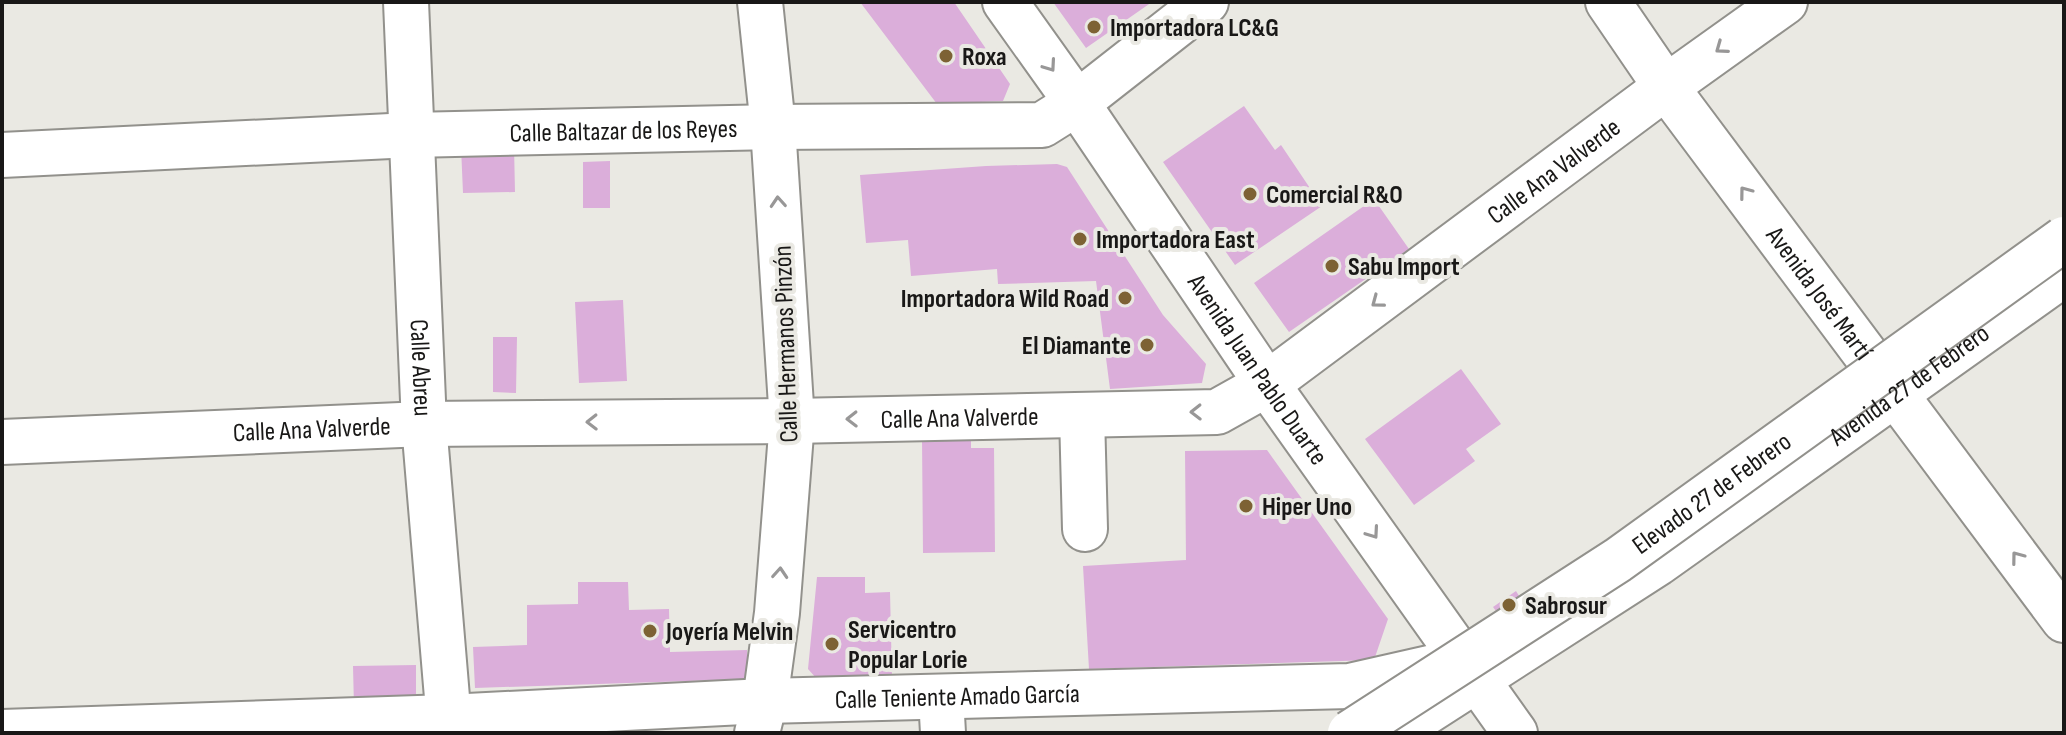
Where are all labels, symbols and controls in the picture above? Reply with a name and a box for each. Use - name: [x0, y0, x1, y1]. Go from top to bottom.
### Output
- place label: Importadora LC&G: [1110, 13, 1279, 44]
- marker: Importadora LC&G: [1085, 18, 1103, 36]
- one-way arrow: [1716, 38, 1730, 52]
- place label: Roxa: [962, 42, 1007, 73]
- marker: Roxa: [937, 47, 955, 65]
- one-way arrow: [1041, 57, 1055, 71]
- street label: Calle Ana Valverde: [1482, 112, 1627, 231]
- street label: Calle Baltazar de los Reyes: [509, 114, 738, 150]
- place label: Comercial R&O: [1266, 180, 1403, 211]
- marker: Comercial R&O: [1241, 185, 1259, 203]
- one-way arrow: [1740, 186, 1754, 201]
- one-way arrow: [770, 195, 787, 208]
- street label: Avenida José Martí: [1758, 220, 1878, 367]
- place label: Importadora East: [1096, 225, 1255, 256]
- marker: Importadora East: [1071, 230, 1089, 248]
- street label: Calle Hermanos Pinzón: [768, 245, 805, 443]
- place label: Sabu Import: [1348, 252, 1460, 283]
- marker: Sabu Import: [1323, 257, 1341, 275]
- street label: Avenida Juan Pablo Duarte: [1180, 268, 1333, 471]
- place label: Importadora Wild Road: [901, 284, 1109, 315]
- marker: Importadora Wild Road: [1116, 289, 1134, 307]
- one-way arrow: [1372, 293, 1386, 307]
- street label: Avenida 27 de Febrero: [1823, 318, 1996, 454]
- street label: Calle Abreu: [403, 319, 438, 417]
- place label: El Diamante: [1022, 331, 1131, 362]
- marker: El Diamante: [1138, 336, 1156, 354]
- street label: Calle Ana Valverde: [880, 402, 1039, 436]
- one-way arrow: [1189, 403, 1202, 421]
- street label: Calle Ana Valverde: [232, 411, 391, 449]
- one-way arrow: [845, 411, 858, 428]
- one-way arrow: [585, 414, 598, 431]
- street label: Elevado 27 de Febrero: [1627, 426, 1798, 562]
- place label: Hiper Uno: [1262, 492, 1352, 523]
- marker: Hiper Uno: [1237, 497, 1255, 515]
- one-way arrow: [1363, 525, 1378, 539]
- one-way arrow: [2013, 551, 2027, 566]
- one-way arrow: [772, 566, 789, 579]
- place label: Sabrosur: [1525, 591, 1607, 622]
- marker: Sabrosur: [1500, 596, 1518, 614]
- place label: Servicentro Popular Lorie: [848, 615, 968, 676]
- place label: Joyería Melvin: [665, 617, 793, 648]
- marker: Joyería Melvin: [641, 622, 659, 640]
- marker: Servicentro Popular Lorie: [823, 635, 841, 653]
- street label: Calle Teniente Amado García: [834, 679, 1080, 716]

